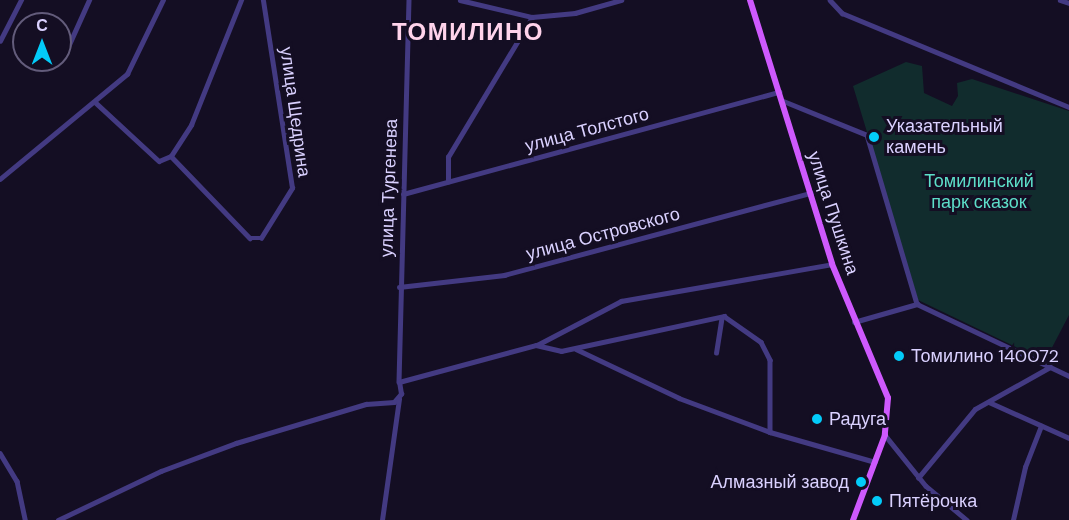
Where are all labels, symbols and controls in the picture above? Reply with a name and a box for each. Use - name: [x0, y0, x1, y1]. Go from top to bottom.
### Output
- north arrow: [12, 12, 72, 72]
- text: С: [36, 15, 48, 36]
- district label: ТОМИЛИНО: [392, 18, 544, 46]
- street label: улица Щедрина: [275, 45, 315, 179]
- street label: улица Толстого: [523, 103, 651, 157]
- place label: Указательный камень: [886, 116, 1003, 158]
- street label: улица Тургенева: [376, 118, 402, 258]
- marker: Указательный камень: [867, 130, 881, 144]
- street label: улица Пушкина: [803, 149, 863, 277]
- park label: Томилинский парк сказок: [924, 171, 1034, 213]
- street label: улица Островского: [524, 203, 682, 265]
- place label: Томилино 140072: [911, 345, 1059, 367]
- marker: Томилино 140072: [892, 349, 906, 363]
- place label: Радуга: [829, 408, 886, 430]
- marker: Радуга: [810, 412, 824, 426]
- place label: Алмазный завод: [711, 471, 849, 493]
- marker: Алмазный завод: [854, 475, 868, 489]
- place label: Пятёрочка: [889, 490, 977, 512]
- marker: Пятёрочка: [870, 494, 884, 508]

